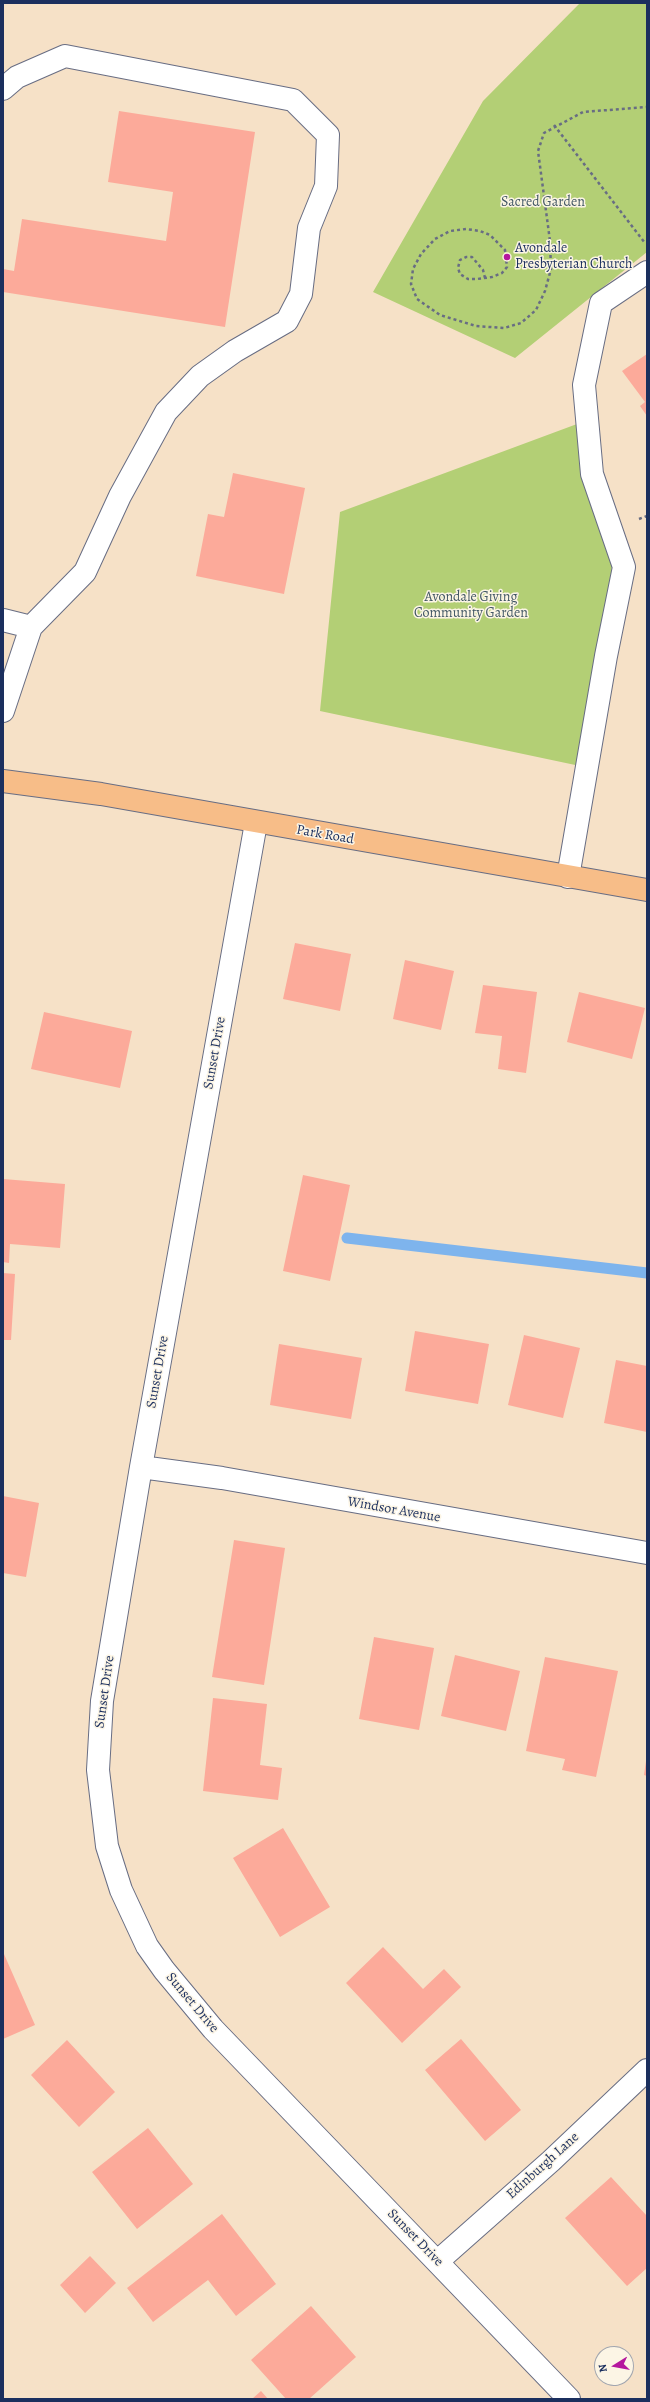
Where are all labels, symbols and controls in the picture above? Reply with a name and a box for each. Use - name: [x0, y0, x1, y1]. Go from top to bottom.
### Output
- park label: Sacred Garden: [501, 195, 585, 211]
- place label: Avondale Presbyterian Church: [515, 241, 632, 274]
- marker: Avondale Presbyterian Church: [502, 252, 512, 262]
- park label: Avondale Giving Community Garden: [414, 590, 528, 622]
- street label: Park Road: [295, 822, 355, 848]
- street label: Sunset Drive: [200, 1015, 230, 1091]
- street label: Sunset Drive: [143, 1334, 173, 1410]
- street label: Windsor Avenue: [346, 1494, 442, 1526]
- street label: Sunset Drive: [92, 1654, 118, 1730]
- street label: Sunset Drive: [162, 1969, 222, 2037]
- street label: Edinburgh Lane: [503, 2129, 583, 2203]
- street label: Sunset Drive: [383, 2206, 447, 2270]
- north arrow: [594, 2346, 634, 2386]
- text: N: [595, 2363, 611, 2374]

